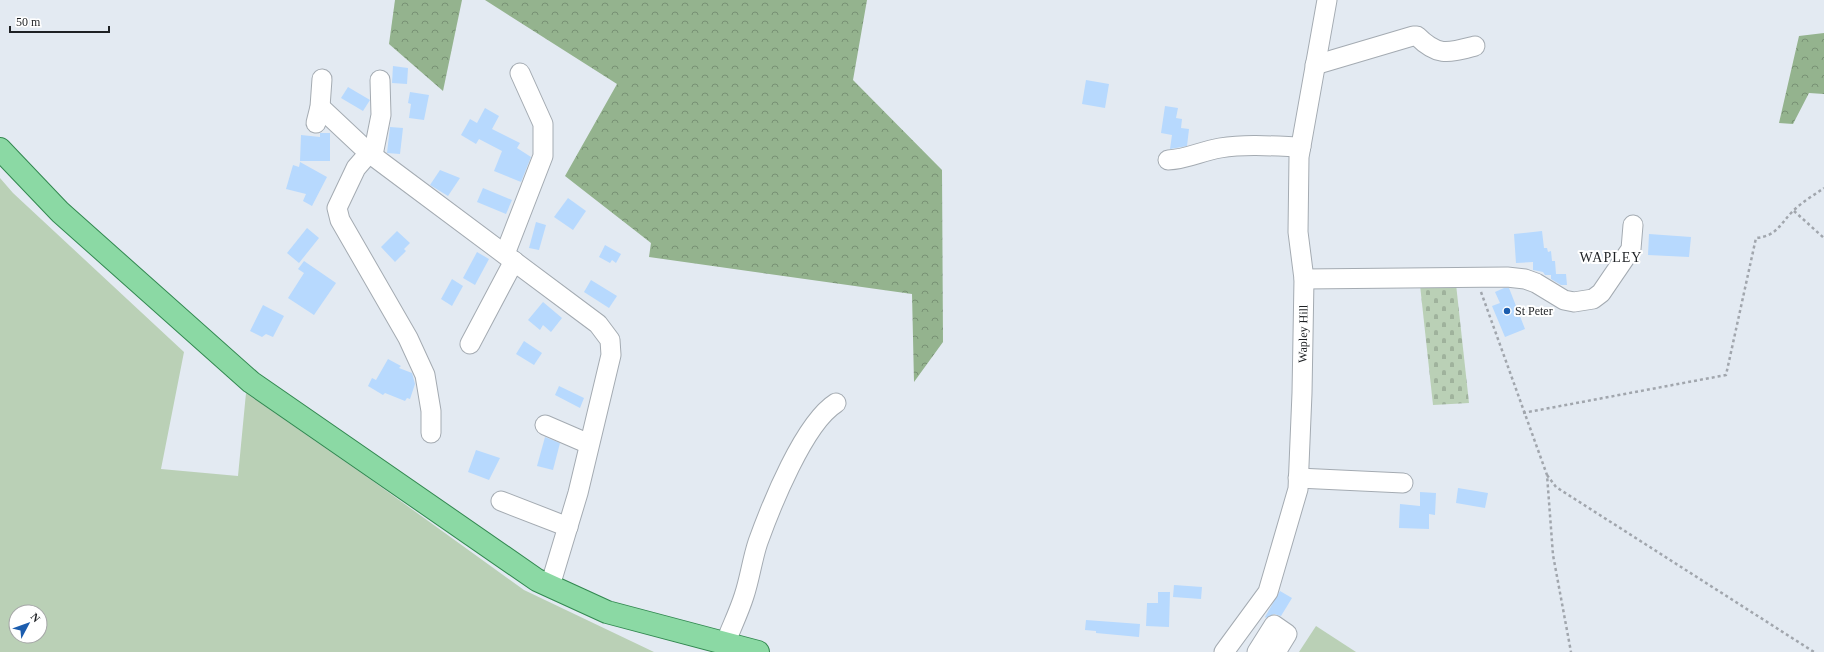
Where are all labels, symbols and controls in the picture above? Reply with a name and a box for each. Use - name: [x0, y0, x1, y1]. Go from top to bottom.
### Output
- scale bar: [10, 8, 109, 34]
- text: 50 m: [16, 15, 41, 29]
- district label: WAPLEY: [1580, 250, 1642, 265]
- street label: Wapley Hill: [1296, 304, 1311, 363]
- place label: St Peter: [1515, 304, 1553, 318]
- marker: St Peter: [1502, 306, 1512, 316]
- north arrow: [8, 604, 48, 644]
- text: N: [28, 611, 43, 624]

